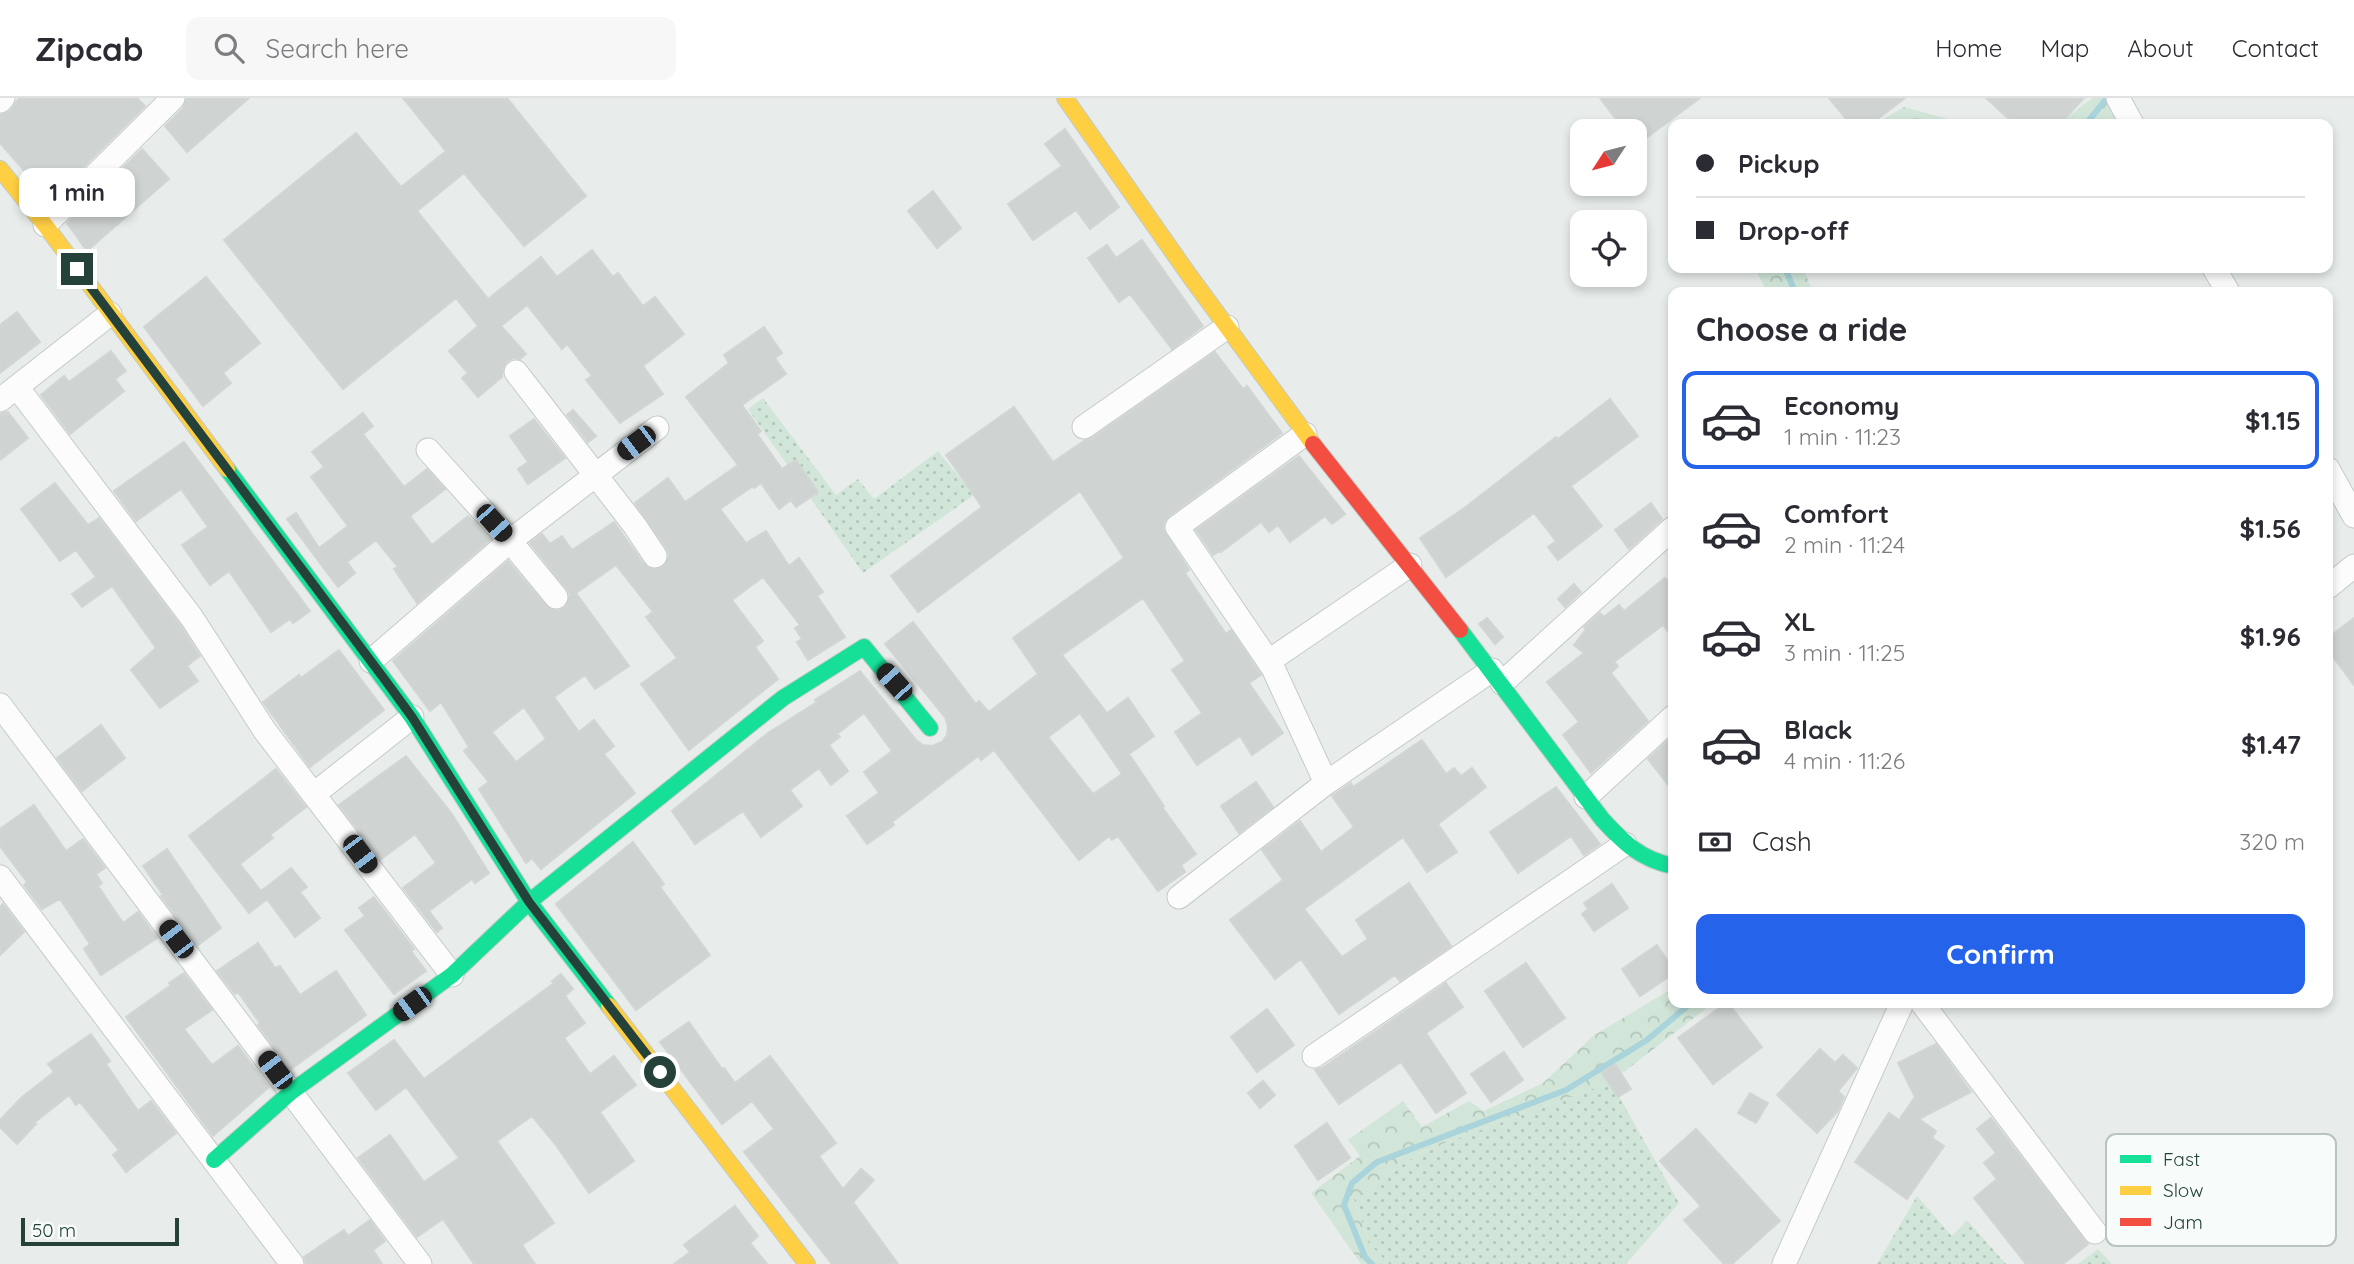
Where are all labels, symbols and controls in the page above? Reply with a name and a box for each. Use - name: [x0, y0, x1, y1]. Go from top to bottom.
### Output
- search box: [186, 17, 676, 80]
- text: Zipcab: [35, 28, 144, 69]
- icon: search: [210, 29, 248, 67]
- text: Search here: [266, 32, 409, 65]
- text: Home: [1935, 33, 2002, 63]
- text: Map: [2040, 33, 2089, 63]
- text: About: [2127, 33, 2194, 63]
- text: Contact: [2232, 33, 2319, 63]
- north arrow: [1570, 119, 1647, 196]
- map controls: [1570, 119, 1647, 287]
- text: Pickup: [1738, 147, 1820, 180]
- callout: 1 min: [19, 167, 135, 216]
- text: 1 min: [49, 178, 105, 207]
- button: locate: [1570, 210, 1647, 287]
- text: Drop-off: [1738, 214, 1849, 247]
- route end: [61, 253, 93, 285]
- text: Choose a ride: [1696, 309, 1908, 349]
- icon: car: [1700, 389, 1763, 452]
- text: Economy: [1784, 389, 1899, 422]
- text: $1.15: [2245, 404, 2301, 437]
- car: [613, 422, 660, 464]
- text: 1 min · 11:23: [1784, 422, 1901, 451]
- icon: car: [1700, 497, 1763, 560]
- text: Comfort: [1784, 497, 1889, 530]
- car: [473, 500, 516, 546]
- text: $1.56: [2240, 512, 2301, 545]
- text: 2 min · 11:24: [1784, 530, 1905, 559]
- icon: car: [1700, 605, 1763, 668]
- text: XL: [1784, 605, 1816, 638]
- text: $1.96: [2240, 620, 2301, 653]
- text: 3 min · 11:25: [1784, 638, 1905, 667]
- car: [873, 659, 916, 705]
- icon: car: [1700, 713, 1763, 776]
- text: Black: [1784, 713, 1853, 746]
- text: $1.47: [2241, 728, 2301, 761]
- text: 4 min · 11:26: [1784, 746, 1905, 775]
- icon: cash: [1696, 823, 1734, 861]
- text: Cash: [1752, 825, 1812, 858]
- text: 320 m: [2239, 827, 2305, 856]
- car: [339, 831, 382, 877]
- button: Confirm: [1696, 914, 2305, 994]
- car: [155, 916, 198, 962]
- car: [389, 983, 436, 1025]
- car: [254, 1047, 297, 1093]
- route start: [644, 1056, 676, 1088]
- legend: [2106, 1134, 2336, 1246]
- text: Fast: [2163, 1147, 2200, 1171]
- text: Slow: [2163, 1178, 2204, 1202]
- text: Jam: [2163, 1210, 2203, 1234]
- scale bar: [21, 1215, 178, 1247]
- text: 50 m: [32, 1218, 76, 1242]

